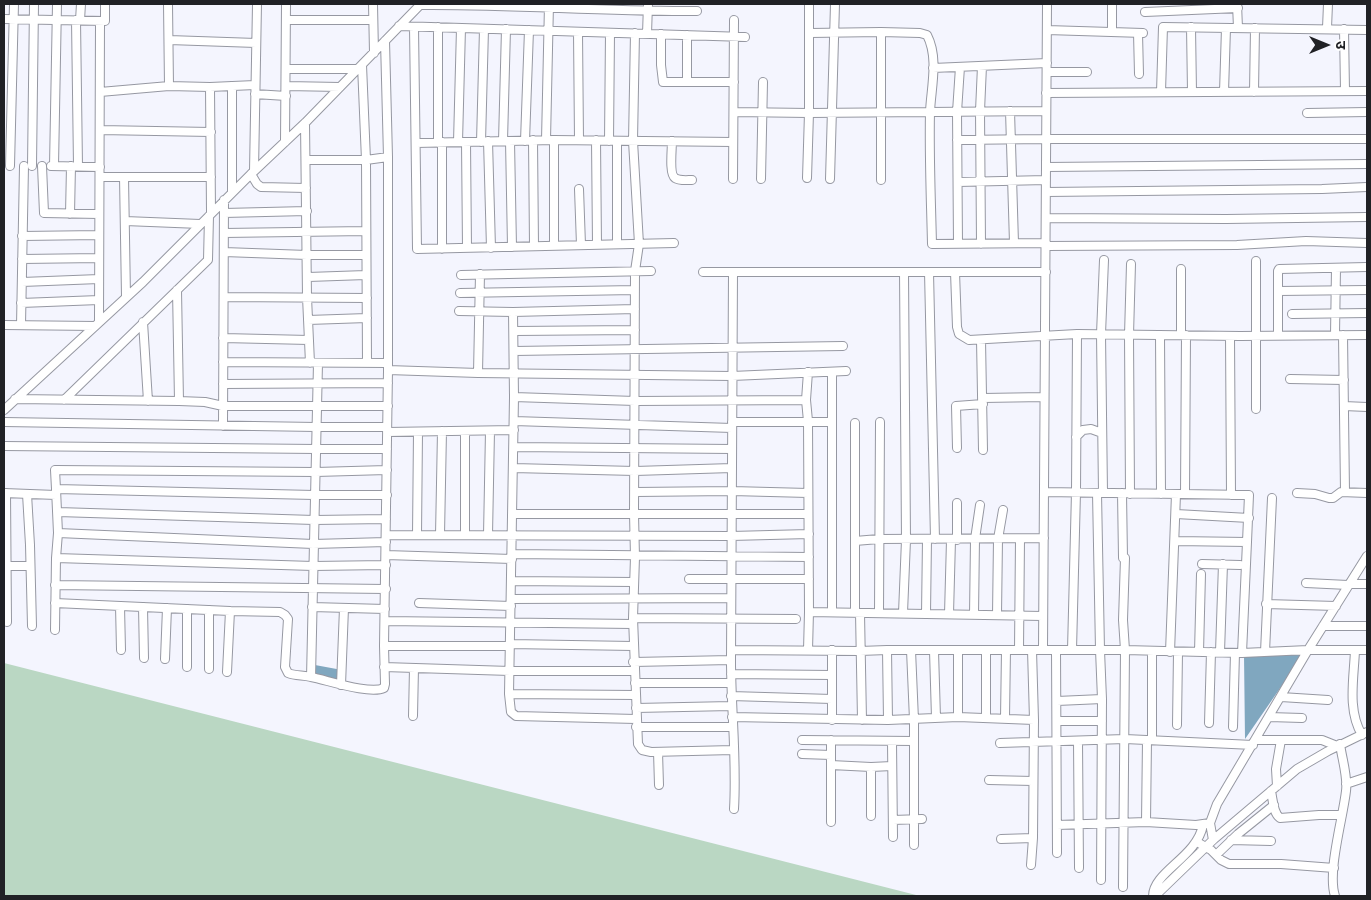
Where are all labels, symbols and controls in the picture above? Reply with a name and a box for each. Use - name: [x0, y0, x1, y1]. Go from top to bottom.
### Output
- north arrow: [1301, 20, 1351, 70]
- text: उ: [1333, 41, 1349, 49]

